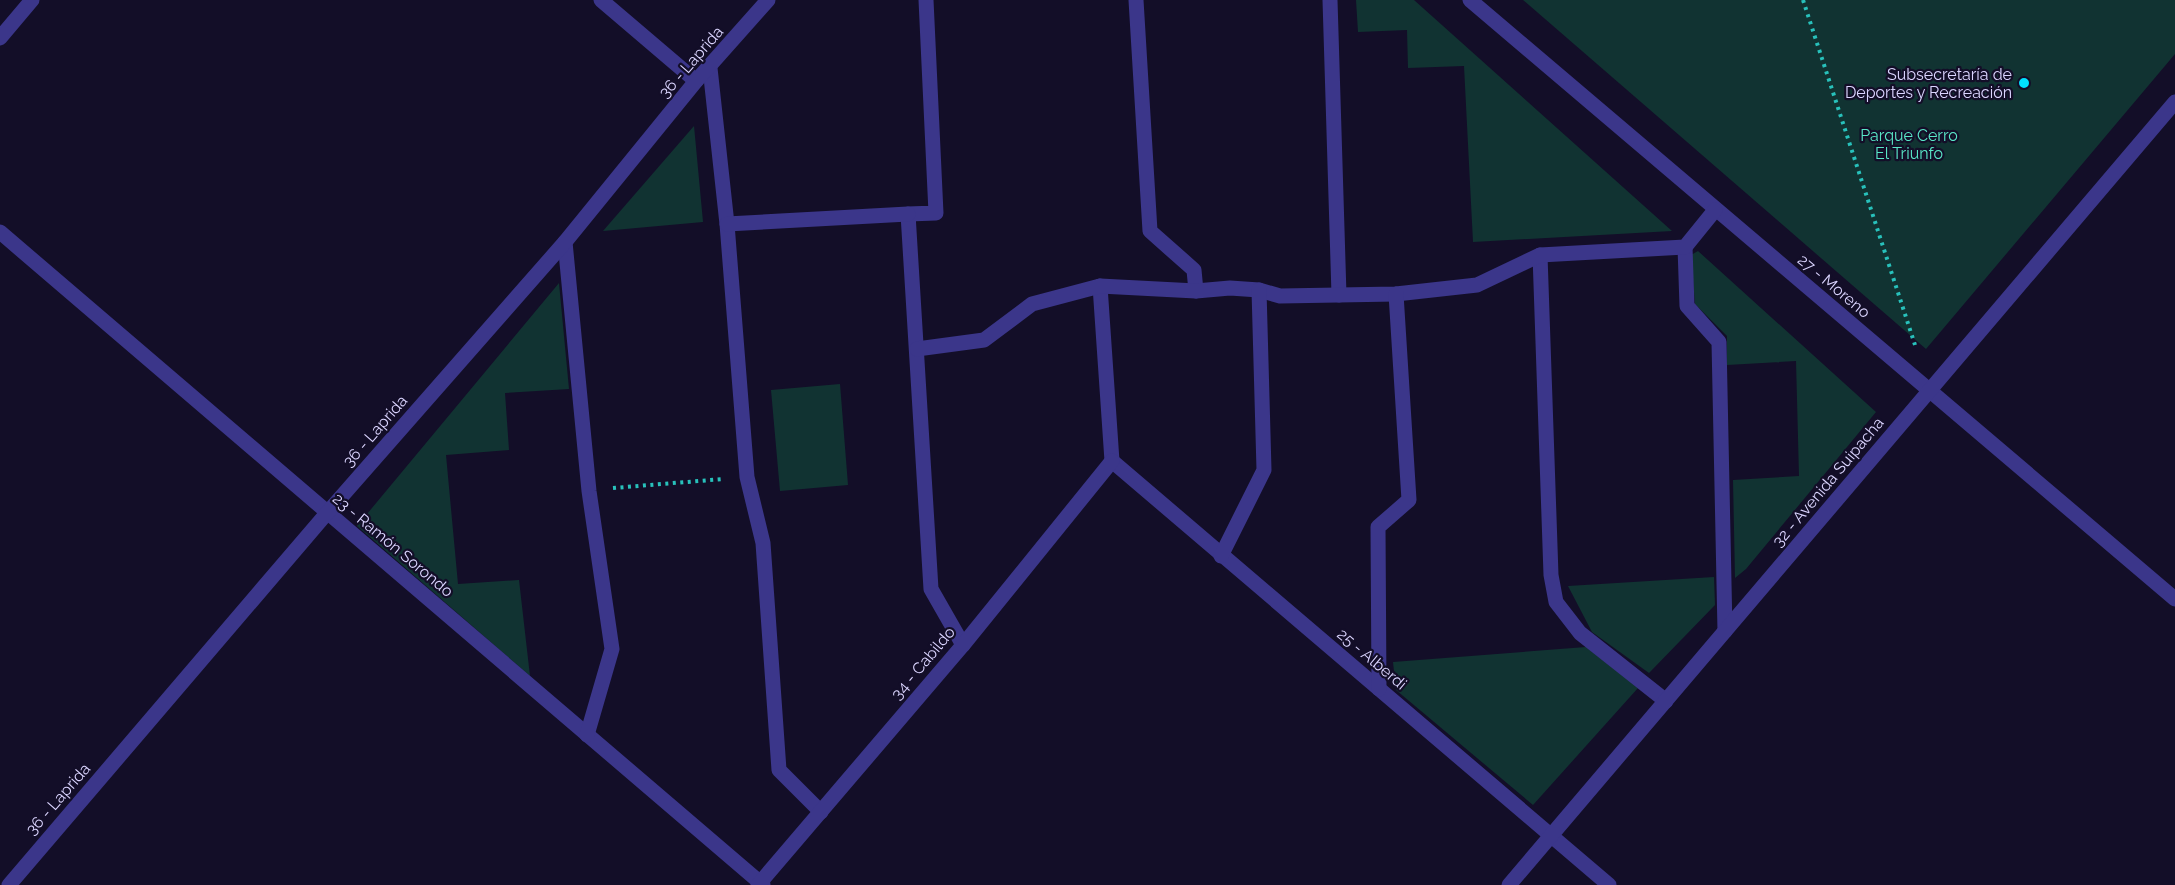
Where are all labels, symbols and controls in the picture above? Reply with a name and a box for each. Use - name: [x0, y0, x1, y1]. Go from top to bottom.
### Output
- street label: 36 - Laprida: [655, 22, 727, 102]
- place label: Subsecretaría de Deportes y Recreación: [1845, 65, 2012, 102]
- marker: Subsecretaría de Deportes y Recreación: [2017, 76, 2031, 90]
- park label: Parque Cerro El Triunfo: [1860, 126, 1958, 163]
- street label: 27 - Moreno: [1794, 250, 1874, 322]
- street label: 36 - Laprida: [339, 391, 411, 471]
- street label: 32 - Avenida Suipacha: [1768, 413, 1888, 551]
- street label: 23 - Ramón Sorondo: [329, 489, 457, 601]
- street label: 34 - Cabildo: [887, 623, 959, 703]
- street label: 25 - Alberdi: [1333, 624, 1411, 694]
- street label: 36 - Laprida: [22, 759, 94, 839]

